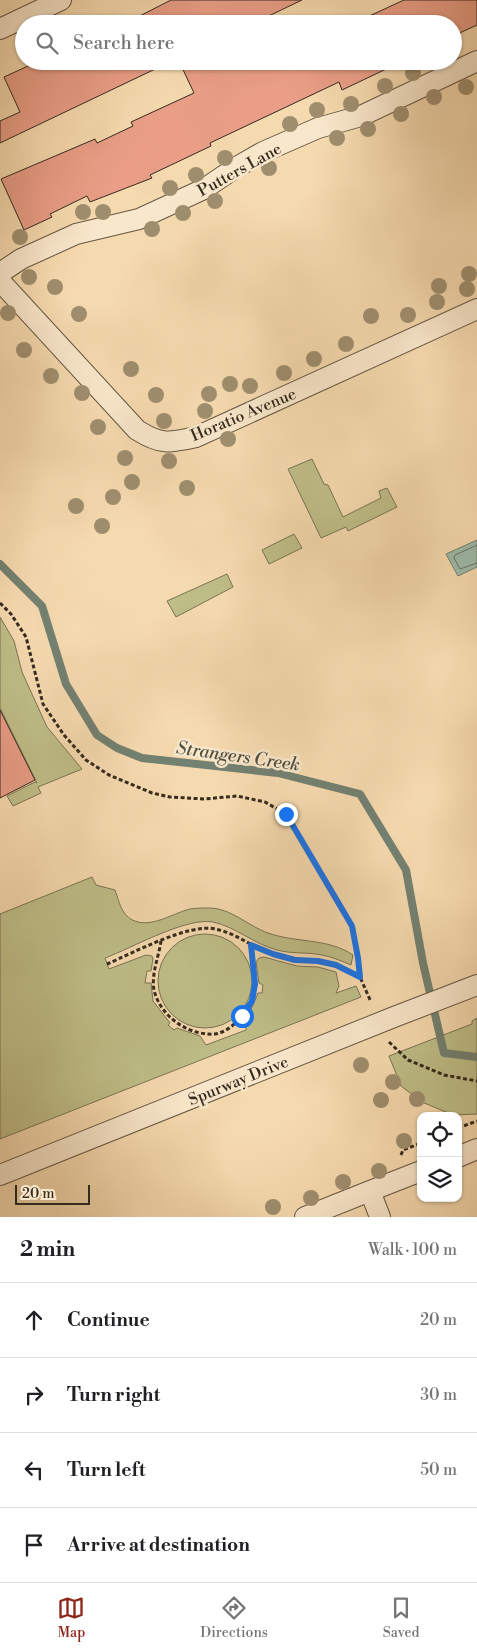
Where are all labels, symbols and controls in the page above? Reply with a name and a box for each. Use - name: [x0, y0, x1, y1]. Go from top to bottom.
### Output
- search box: [15, 15, 462, 70]
- icon: search: [33, 29, 61, 57]
- text: Search here: [73, 31, 174, 55]
- street label: Putters Lane: [194, 139, 285, 201]
- street label: Horatio Avenue: [188, 384, 299, 446]
- water label: Strangers Creek: [175, 736, 301, 777]
- route end: [275, 803, 298, 826]
- route start: [231, 1005, 254, 1028]
- street label: Spurway Drive: [185, 1052, 291, 1110]
- map controls: [417, 1112, 462, 1202]
- button: locate: [417, 1112, 462, 1157]
- button: layers: [417, 1157, 462, 1202]
- scale bar: [15, 1182, 90, 1205]
- text: 20 m: [22, 1185, 54, 1203]
- text: 2 min: [20, 1237, 75, 1263]
- text: Walk · 100 m: [368, 1240, 457, 1260]
- icon: ahead: [20, 1306, 48, 1334]
- text: Continue: [67, 1308, 150, 1332]
- text: 20 m: [420, 1310, 457, 1330]
- icon: right: [20, 1381, 48, 1409]
- text: Turn right: [67, 1383, 160, 1407]
- text: 30 m: [420, 1385, 457, 1405]
- icon: left: [20, 1456, 48, 1484]
- text: Turn left: [67, 1458, 146, 1482]
- text: 50 m: [420, 1460, 457, 1480]
- icon: arrive: [20, 1531, 48, 1559]
- text: Arrive at destination: [67, 1533, 250, 1557]
- tab: Map: [57, 1594, 85, 1642]
- tab: Directions: [200, 1594, 268, 1642]
- tab: Saved: [383, 1594, 420, 1642]

